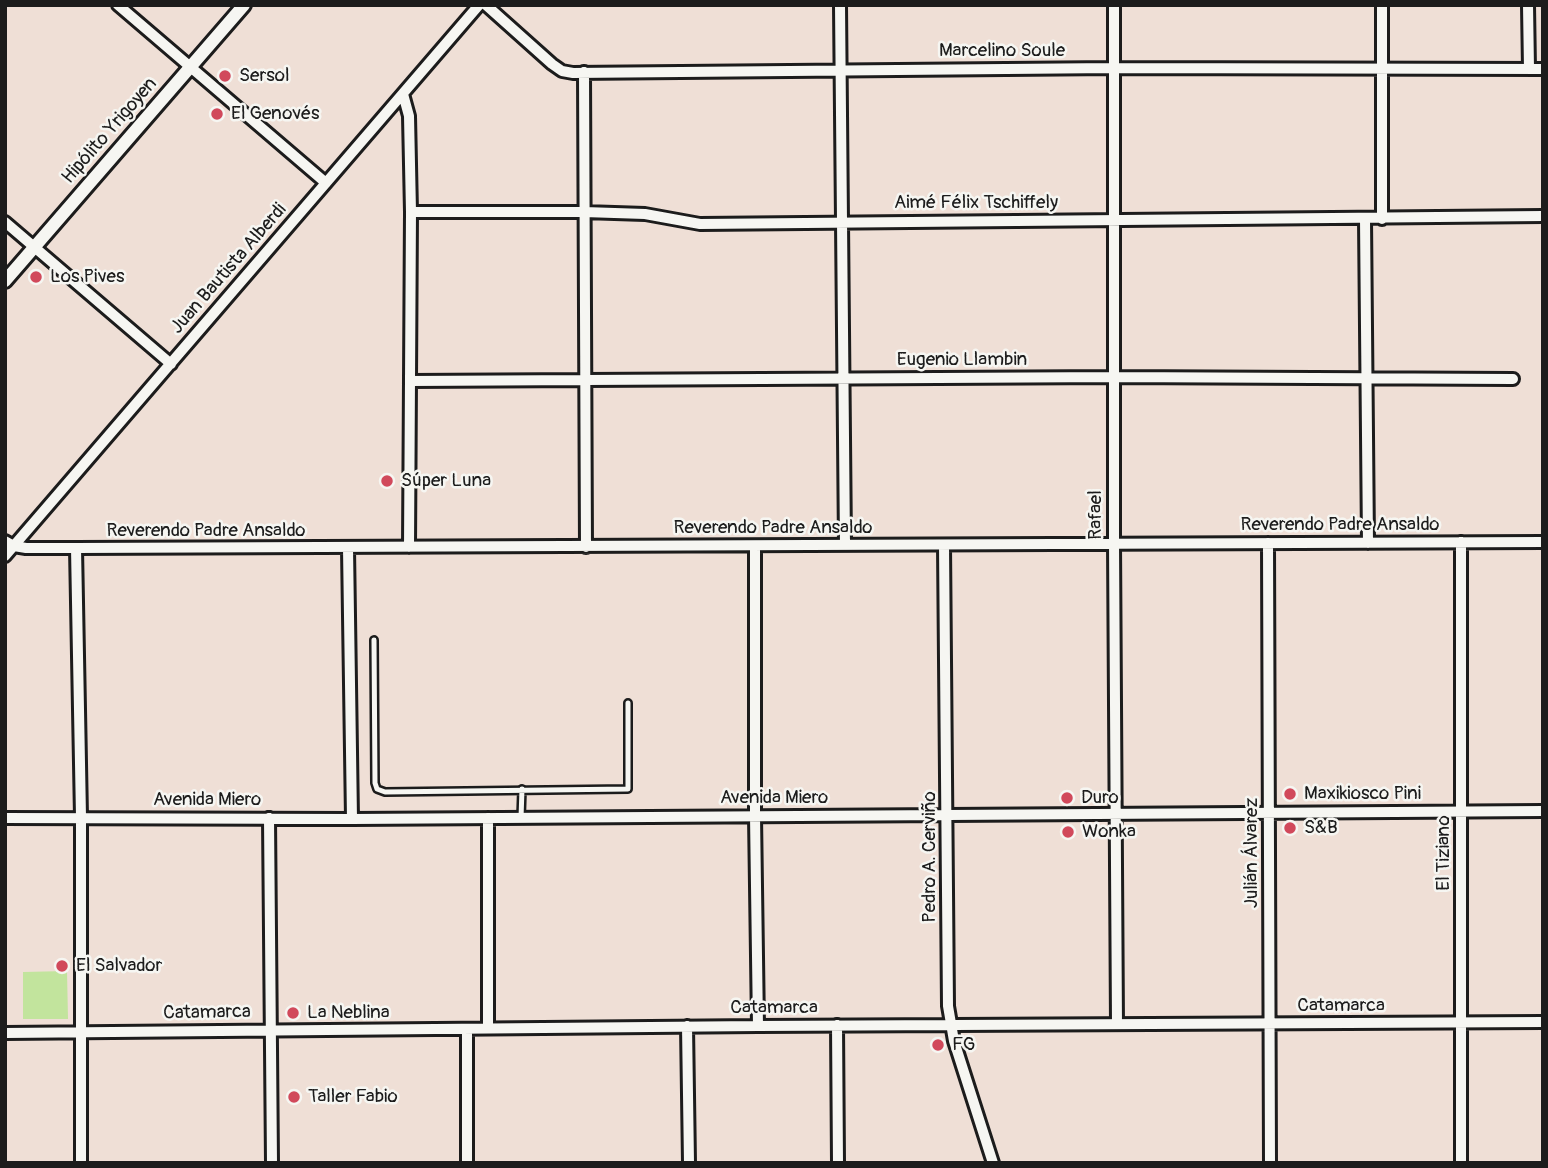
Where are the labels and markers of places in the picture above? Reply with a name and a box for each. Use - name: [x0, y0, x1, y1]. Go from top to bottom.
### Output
- place label: Sersol: [239, 65, 289, 87]
- marker: Sersol: [217, 68, 233, 84]
- place label: El Genovés: [231, 103, 320, 125]
- marker: El Genovés: [209, 106, 225, 122]
- place label: Los Pives: [50, 266, 124, 288]
- marker: Los Pives: [28, 269, 44, 285]
- place label: Súper Luna: [401, 470, 491, 492]
- marker: Súper Luna: [379, 473, 395, 489]
- place label: Maxikiosco Pini: [1304, 783, 1421, 805]
- marker: Maxikiosco Pini: [1282, 786, 1298, 802]
- place label: Duro: [1081, 787, 1119, 809]
- marker: Duro: [1059, 790, 1075, 806]
- place label: S&B: [1304, 817, 1338, 839]
- marker: S&B: [1282, 820, 1298, 836]
- place label: Wonka: [1082, 821, 1136, 843]
- marker: Wonka: [1060, 824, 1076, 840]
- place label: El Salvador: [76, 955, 162, 977]
- marker: El Salvador: [54, 958, 70, 974]
- place label: La Neblina: [307, 1002, 390, 1024]
- marker: La Neblina: [285, 1005, 301, 1021]
- place label: FG: [952, 1034, 975, 1056]
- marker: FG: [930, 1037, 946, 1053]
- place label: Taller Fabio: [308, 1086, 398, 1108]
- marker: Taller Fabio: [286, 1089, 302, 1105]

